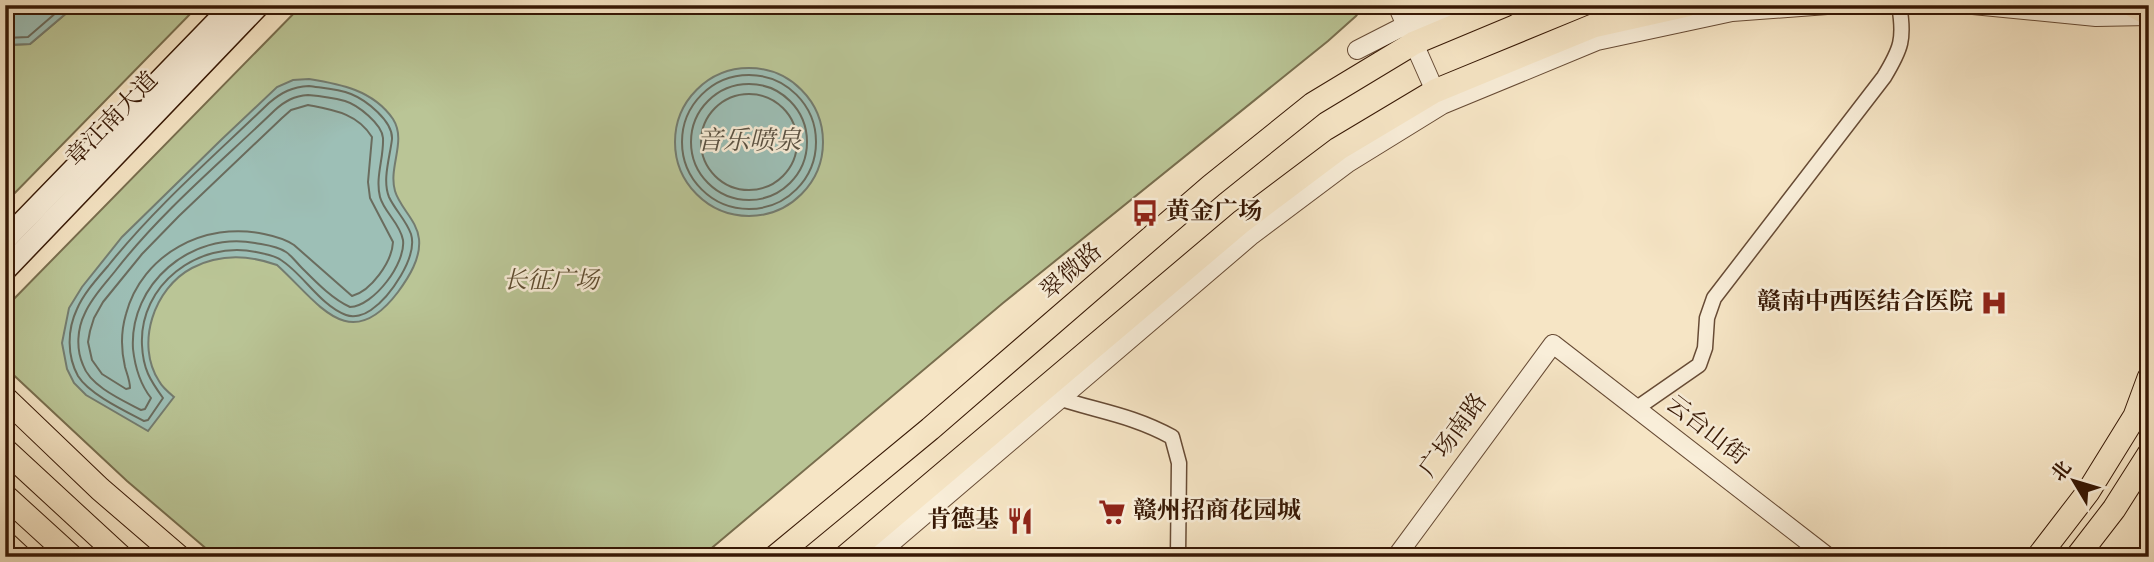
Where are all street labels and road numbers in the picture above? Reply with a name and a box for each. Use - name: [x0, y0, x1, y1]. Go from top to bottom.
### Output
- street label: 章江南大道: [59, 65, 167, 175]
- street label: 翠微路: [1034, 236, 1110, 308]
- street label: 广场南路: [1412, 387, 1496, 485]
- street label: 云台山街: [1658, 388, 1754, 474]

